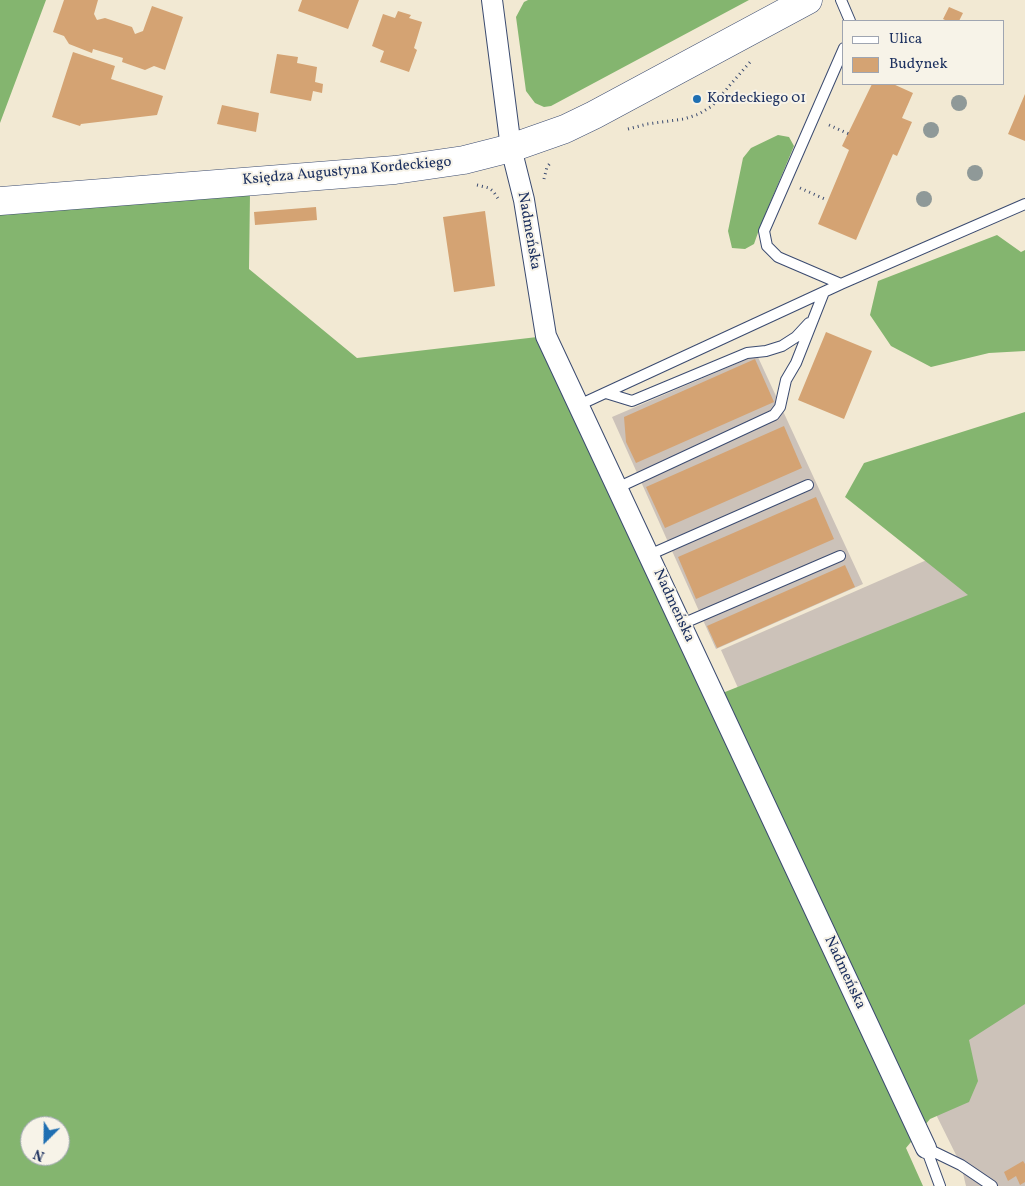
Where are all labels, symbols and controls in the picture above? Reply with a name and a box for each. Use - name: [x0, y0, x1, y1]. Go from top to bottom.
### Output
- legend: [842, 20, 1005, 85]
- text: Ulica: [889, 29, 922, 50]
- text: Budynek: [889, 54, 948, 75]
- place label: Kordeckiego 01: [707, 90, 806, 108]
- marker: Kordeckiego 01: [691, 93, 703, 105]
- street label: Księdza Augustyna Kordeckiego: [242, 154, 452, 190]
- street label: Nadmeńska: [512, 191, 544, 271]
- street label: Nadmeńska: [648, 567, 698, 645]
- street label: Nadmeńska: [819, 934, 869, 1012]
- north arrow: [20, 1116, 70, 1166]
- text: N: [31, 1144, 48, 1165]

